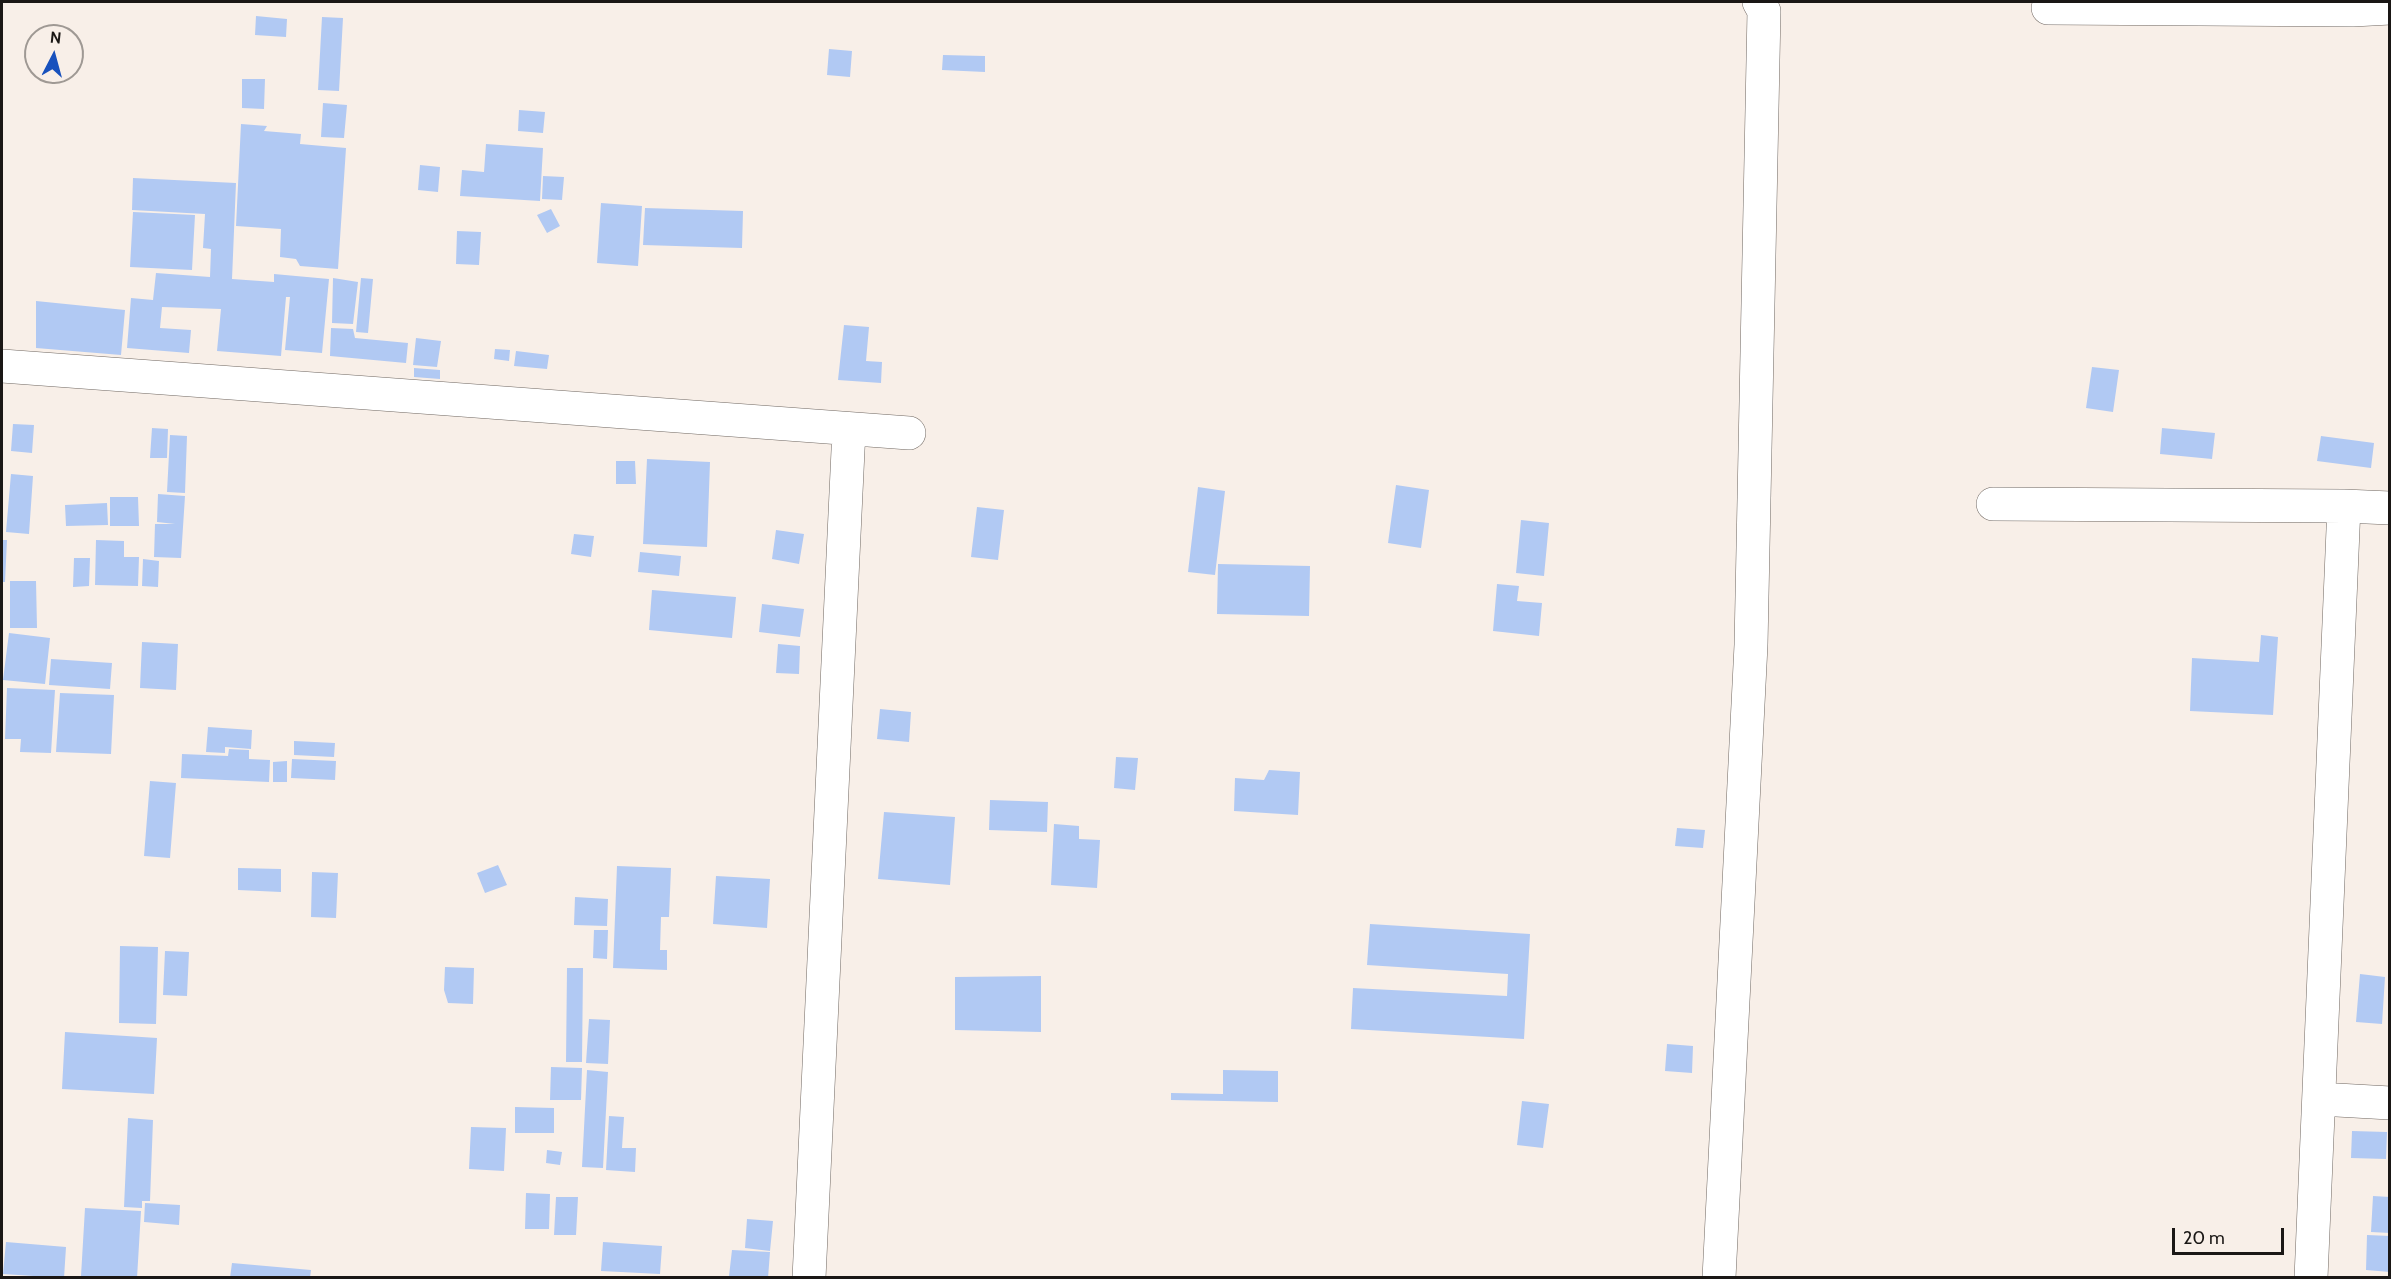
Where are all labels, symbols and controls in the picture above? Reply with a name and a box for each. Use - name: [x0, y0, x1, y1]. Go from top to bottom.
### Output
- north arrow: [24, 24, 84, 84]
- text: N: [49, 28, 62, 48]
- scale bar: [2175, 1216, 2288, 1254]
- text: 20 m: [2183, 1227, 2225, 1249]

